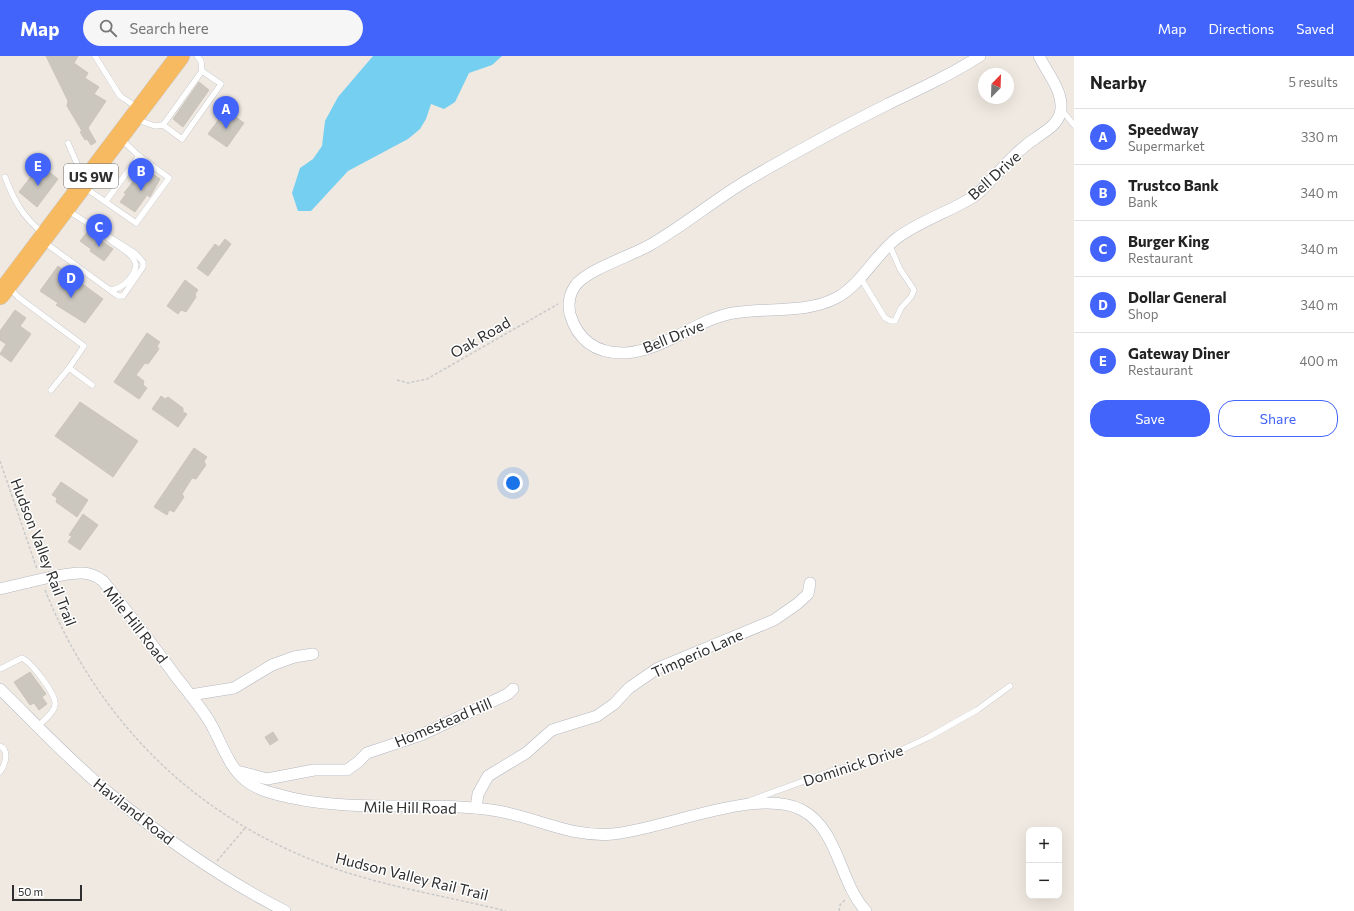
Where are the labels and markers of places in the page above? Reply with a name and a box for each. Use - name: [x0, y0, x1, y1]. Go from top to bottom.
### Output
- pin: A: [213, 96, 239, 129]
- pin: E: [25, 153, 51, 186]
- pin: B: [128, 158, 154, 191]
- pin: C: [86, 214, 112, 247]
- pin: D: [58, 265, 84, 298]

